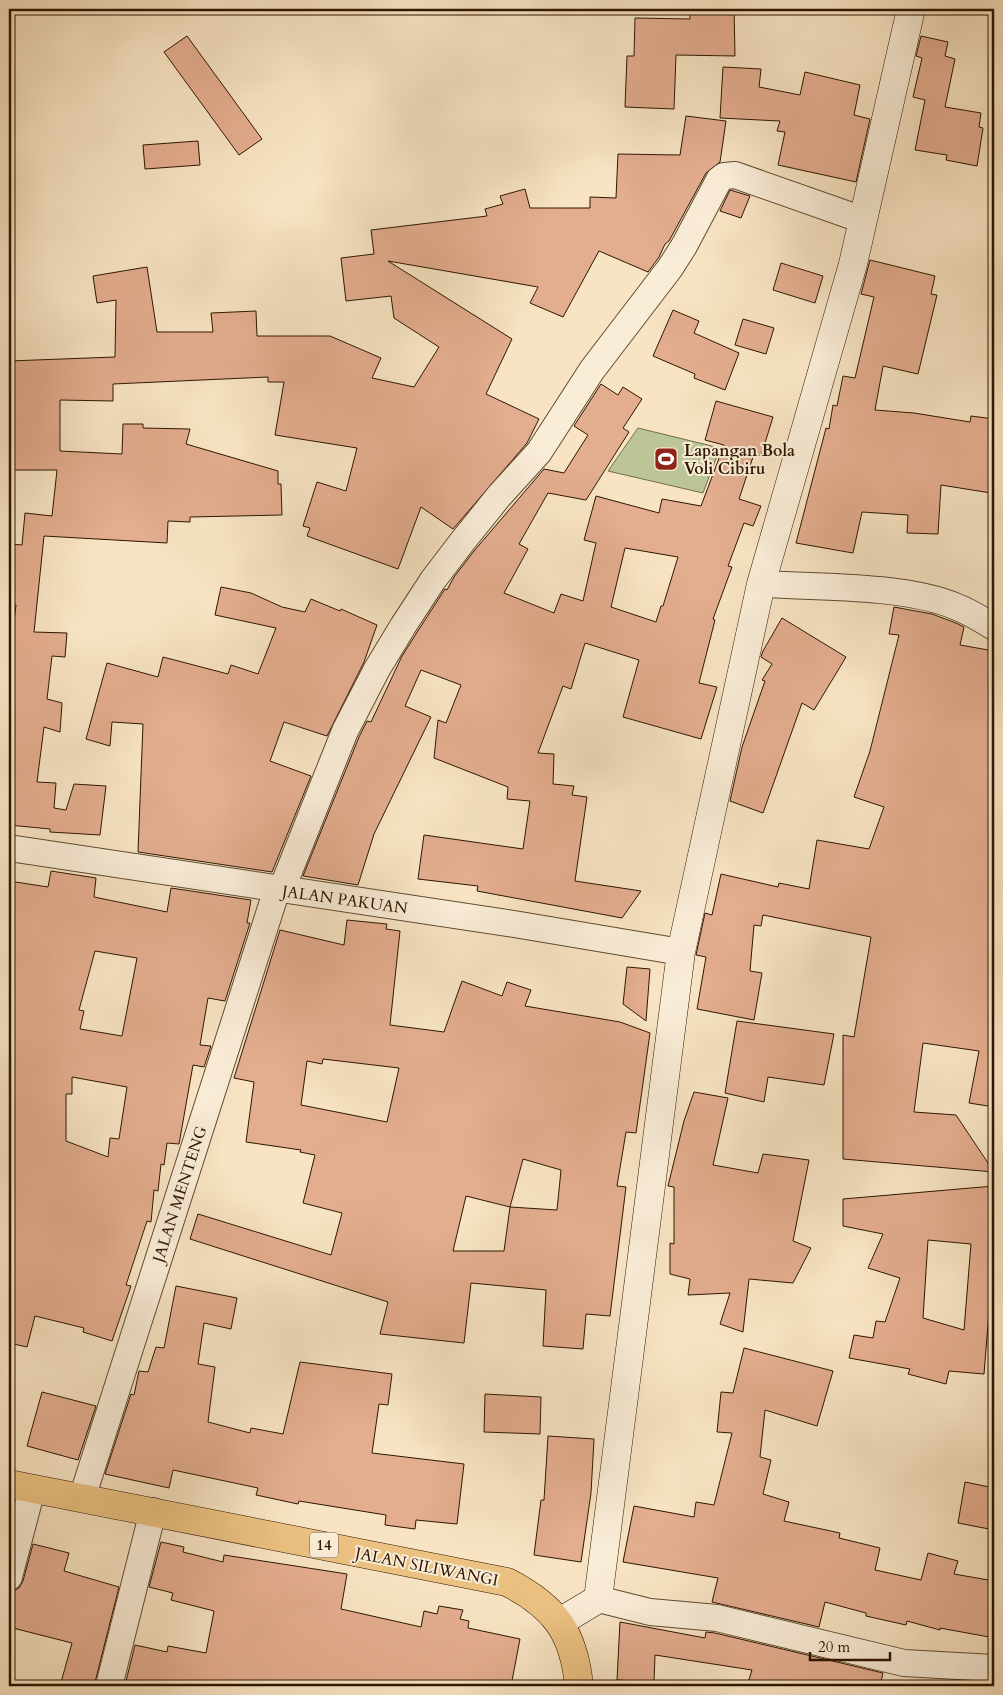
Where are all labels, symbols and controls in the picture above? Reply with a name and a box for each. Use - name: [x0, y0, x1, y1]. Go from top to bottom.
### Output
- place label: Lapangan Bola Voli Cibiru: [684, 440, 795, 480]
- sports icon: Lapangan Bola Voli Cibiru: [653, 446, 679, 472]
- street label: JALAN PAKUAN: [279, 880, 409, 920]
- street label: JALAN MENTENG: [147, 1123, 213, 1267]
- road number: 14: [310, 1532, 338, 1558]
- street label: JALAN SILIWANGI: [351, 1542, 500, 1592]
- scale bar: [810, 1630, 890, 1662]
- text: 20 m: [818, 1637, 850, 1657]

